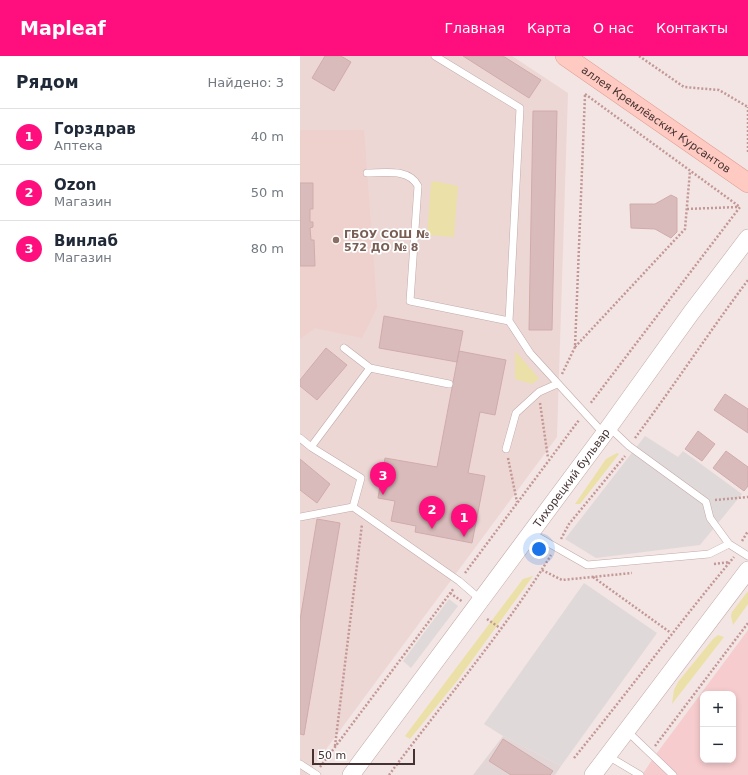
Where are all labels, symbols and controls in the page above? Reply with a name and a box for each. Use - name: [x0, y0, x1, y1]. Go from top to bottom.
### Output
- text: Mapleaf: [20, 17, 106, 39]
- text: Главная: [444, 20, 505, 36]
- text: Карта: [527, 20, 571, 36]
- text: О нас: [593, 20, 634, 36]
- text: Контакты: [656, 20, 728, 36]
- street label: аллея Кремлёвских Курсантов: [579, 63, 733, 176]
- text: Рядом: [16, 72, 79, 92]
- text: Найдено: 3: [208, 75, 284, 90]
- text: Горздрав: [54, 120, 136, 138]
- text: 1: [24, 129, 34, 144]
- text: 40 m: [251, 129, 284, 144]
- text: Аптека: [54, 138, 103, 153]
- text: Ozon: [54, 176, 96, 194]
- text: 2: [24, 185, 34, 200]
- text: 50 m: [251, 185, 284, 200]
- text: Магазин: [54, 194, 112, 209]
- place label: ГБОУ СОШ № 572 ДО № 8: [344, 228, 429, 254]
- text: Винлаб: [54, 232, 118, 250]
- marker: ГБОУ СОШ № 572 ДО № 8: [331, 235, 341, 245]
- text: 3: [24, 241, 34, 256]
- text: 80 m: [251, 241, 284, 256]
- text: Магазин: [54, 250, 112, 265]
- street label: Тихорецкий бульвар: [530, 426, 613, 531]
- pin: 3: [370, 462, 396, 495]
- pin: 2: [419, 496, 445, 529]
- pin: 1: [451, 504, 477, 537]
- your location: [529, 539, 549, 559]
- map controls: [700, 691, 736, 763]
- button: +: [700, 691, 736, 727]
- button: −: [700, 727, 736, 763]
- scale bar: [312, 747, 415, 766]
- text: 50 m: [318, 749, 346, 762]

